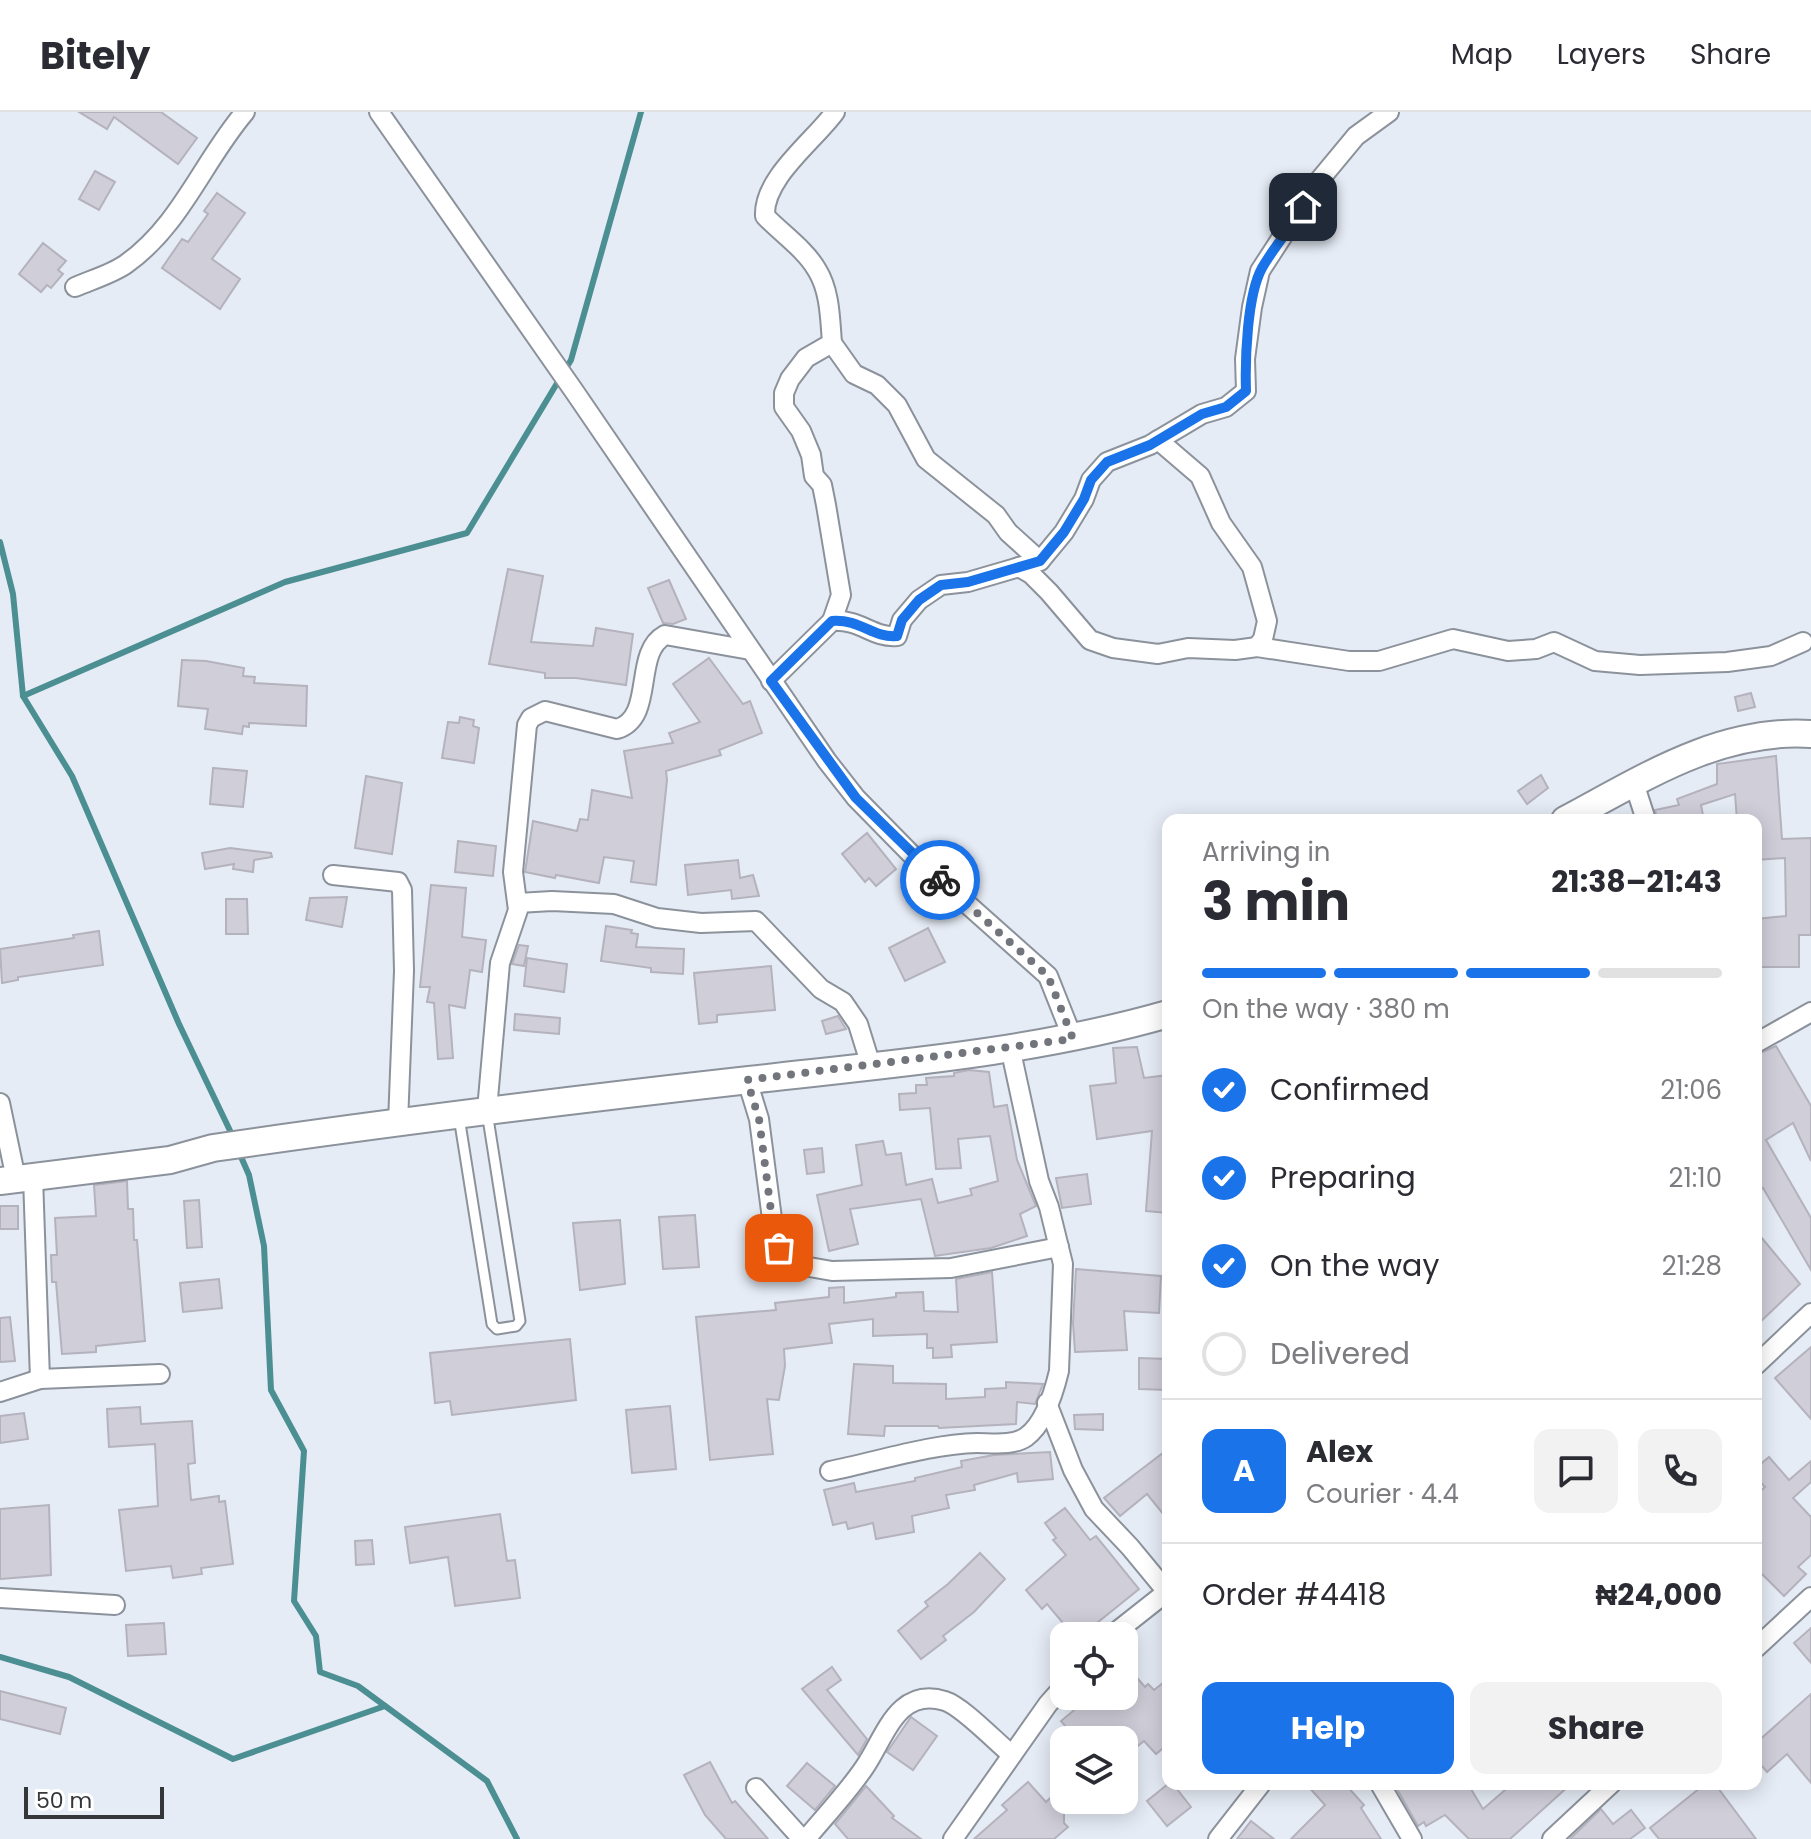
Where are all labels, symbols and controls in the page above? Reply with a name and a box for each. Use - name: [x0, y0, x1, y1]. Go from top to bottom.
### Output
- text: Bitely: [40, 29, 150, 82]
- text: Map: [1451, 35, 1513, 74]
- text: Layers: [1557, 35, 1646, 74]
- text: Share: [1690, 35, 1771, 74]
- pin: [1269, 173, 1337, 241]
- icon: home: [1281, 185, 1325, 229]
- text: Arriving in: [1202, 834, 1331, 870]
- courier: [900, 840, 980, 920]
- icon: bike: [918, 858, 962, 902]
- text: 21:38–21:43: [1551, 860, 1722, 903]
- text: 3 min: [1202, 865, 1350, 938]
- text: On the way · 380 m: [1202, 991, 1450, 1027]
- icon: check: [1202, 1068, 1246, 1112]
- text: Confirmed: [1270, 1068, 1430, 1111]
- text: 21:06: [1660, 1072, 1722, 1108]
- icon: check: [1202, 1156, 1246, 1200]
- text: Preparing: [1270, 1156, 1416, 1199]
- text: 21:10: [1669, 1160, 1722, 1196]
- pin: [745, 1214, 813, 1282]
- icon: bag: [757, 1226, 801, 1270]
- icon: check: [1202, 1244, 1246, 1288]
- text: On the way: [1270, 1244, 1439, 1287]
- text: 21:28: [1662, 1248, 1722, 1284]
- text: Delivered: [1270, 1332, 1410, 1375]
- button: chat: [1534, 1429, 1618, 1513]
- button: phone: [1638, 1429, 1722, 1513]
- text: Alex: [1306, 1430, 1373, 1473]
- text: A: [1233, 1449, 1255, 1492]
- text: Courier · 4.4: [1306, 1476, 1459, 1512]
- text: Order #4418: [1202, 1573, 1386, 1616]
- text: ₦24,000: [1596, 1573, 1722, 1616]
- map controls: [1050, 1622, 1138, 1814]
- button: locate: [1050, 1622, 1138, 1710]
- button: Help: [1202, 1682, 1454, 1774]
- button: Share: [1470, 1682, 1722, 1774]
- button: layers: [1050, 1726, 1138, 1814]
- scale bar: [24, 1783, 164, 1819]
- text: 50 m: [36, 1785, 92, 1816]

